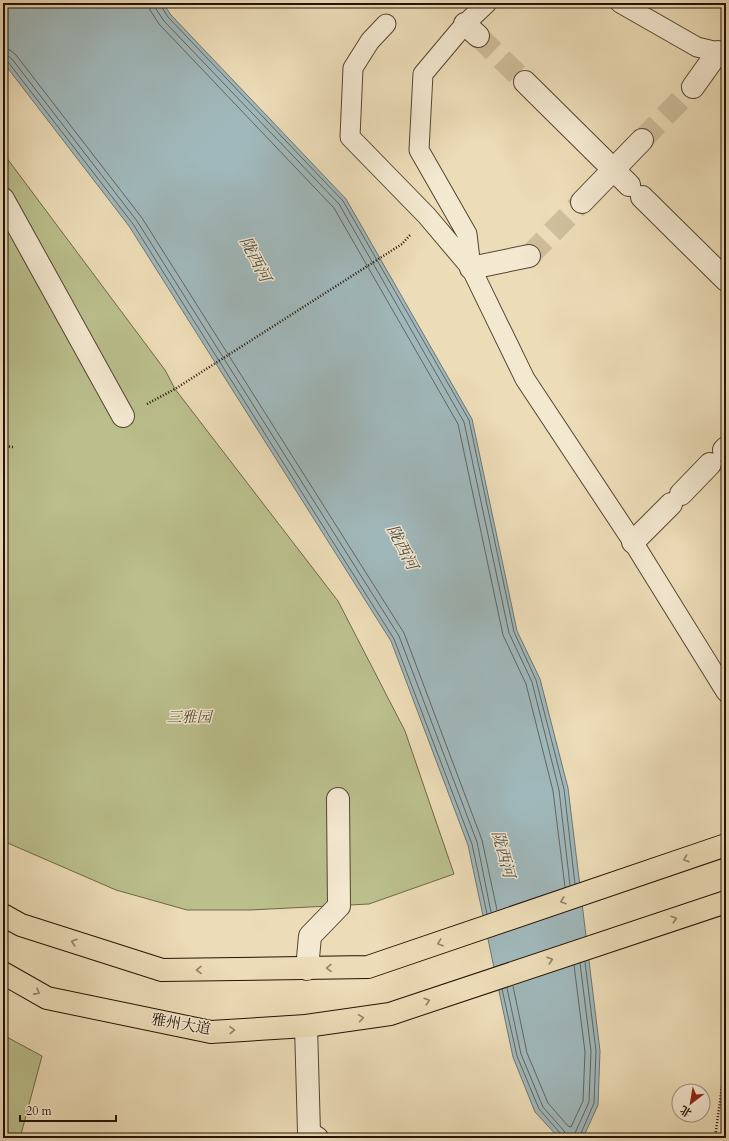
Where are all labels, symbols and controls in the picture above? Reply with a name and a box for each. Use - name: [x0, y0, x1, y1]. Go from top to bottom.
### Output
- water label: 陇西河: [234, 233, 277, 288]
- water label: 陇西河: [381, 521, 424, 576]
- park label: 三雅园: [166, 707, 213, 727]
- water label: 陇西河: [486, 828, 521, 883]
- one-way arrow: [683, 854, 690, 863]
- one-way arrow: [560, 896, 567, 905]
- one-way arrow: [670, 916, 677, 924]
- one-way arrow: [70, 938, 77, 947]
- one-way arrow: [437, 938, 444, 946]
- one-way arrow: [547, 957, 554, 965]
- one-way arrow: [326, 964, 332, 972]
- one-way arrow: [196, 966, 202, 974]
- one-way arrow: [33, 988, 40, 995]
- one-way arrow: [423, 998, 430, 1006]
- street label: 雅州大道: [150, 1009, 212, 1039]
- one-way arrow: [358, 1014, 365, 1023]
- one-way arrow: [229, 1026, 235, 1035]
- north arrow: [671, 1083, 711, 1123]
- scale bar: [20, 1097, 116, 1123]
- text: 北: [678, 1102, 695, 1120]
- text: 20 m: [26, 1103, 53, 1119]

